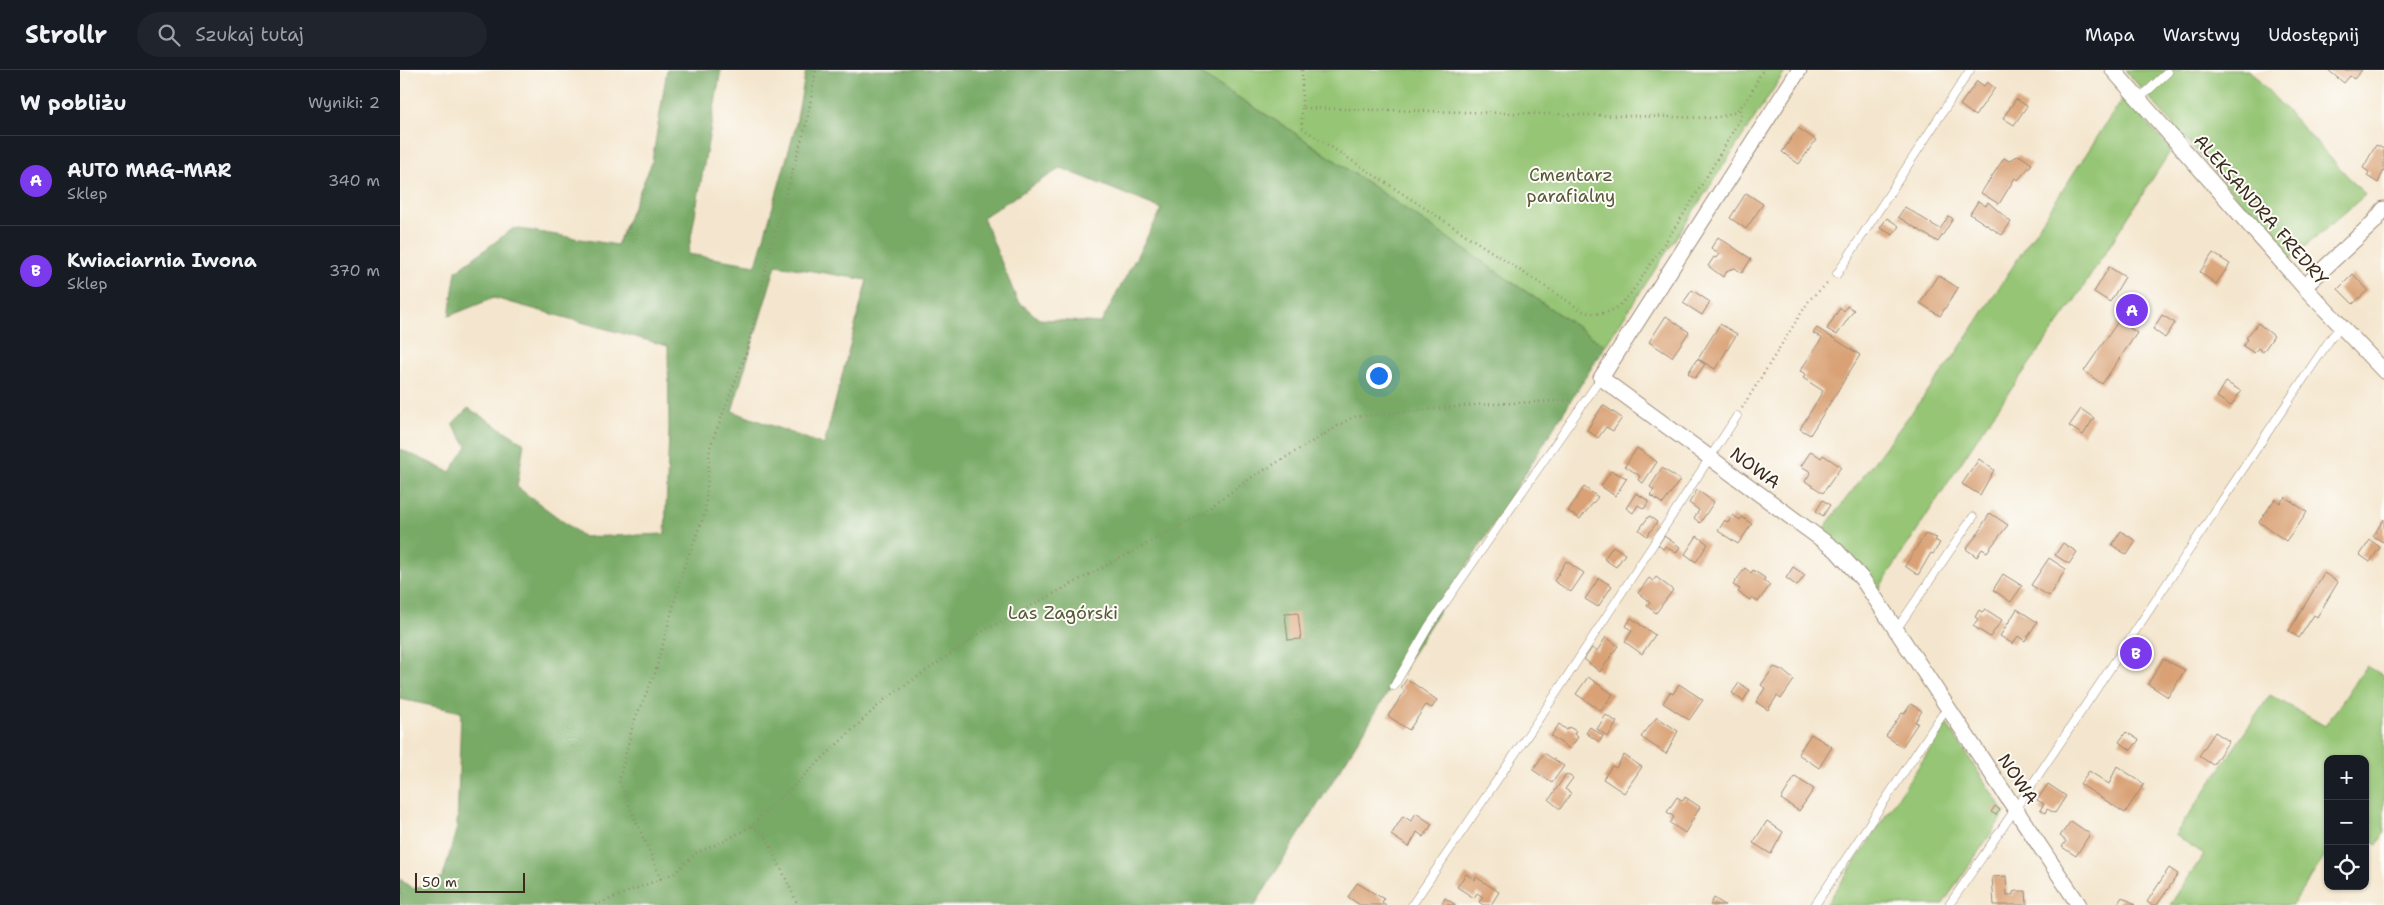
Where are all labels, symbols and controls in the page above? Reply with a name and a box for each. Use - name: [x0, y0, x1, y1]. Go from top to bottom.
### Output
- search box: [137, 12, 487, 57]
- text: Strollr: [25, 19, 107, 51]
- icon: search: [155, 21, 183, 49]
- text: Szukaj tutaj: [195, 22, 304, 47]
- text: Mapa: [2085, 23, 2135, 47]
- text: Warstwy: [2163, 23, 2240, 47]
- text: Udostępnij: [2268, 23, 2359, 47]
- text: W pobliżu: [20, 89, 127, 117]
- text: Wyniki: 2: [308, 92, 380, 113]
- street label: ALEKSANDRA FREDRY: [2188, 129, 2334, 291]
- text: AUTO MAG-MAR: [67, 158, 232, 183]
- park label: Cmentarz parafialny: [1527, 163, 1615, 208]
- text: A: [30, 170, 42, 191]
- text: 340 m: [328, 170, 380, 191]
- text: Sklep: [67, 183, 107, 204]
- text: Kwiaciarnia Iwona: [67, 248, 257, 273]
- text: B: [31, 260, 41, 281]
- text: 370 m: [329, 260, 380, 281]
- text: Sklep: [67, 273, 107, 294]
- pin: A: [2116, 291, 2148, 329]
- your location: [1366, 363, 1392, 389]
- street label: NOWA: [1725, 442, 1785, 494]
- park label: Las Zagórski: [1008, 601, 1118, 625]
- pin: B: [2120, 634, 2152, 672]
- street label: NOWA: [1992, 749, 2044, 809]
- map controls: [2324, 755, 2369, 890]
- button: +: [2324, 755, 2369, 800]
- button: −: [2324, 800, 2369, 845]
- button: locate: [2324, 845, 2369, 890]
- scale bar: [415, 870, 525, 893]
- text: 50 m: [422, 873, 457, 891]

